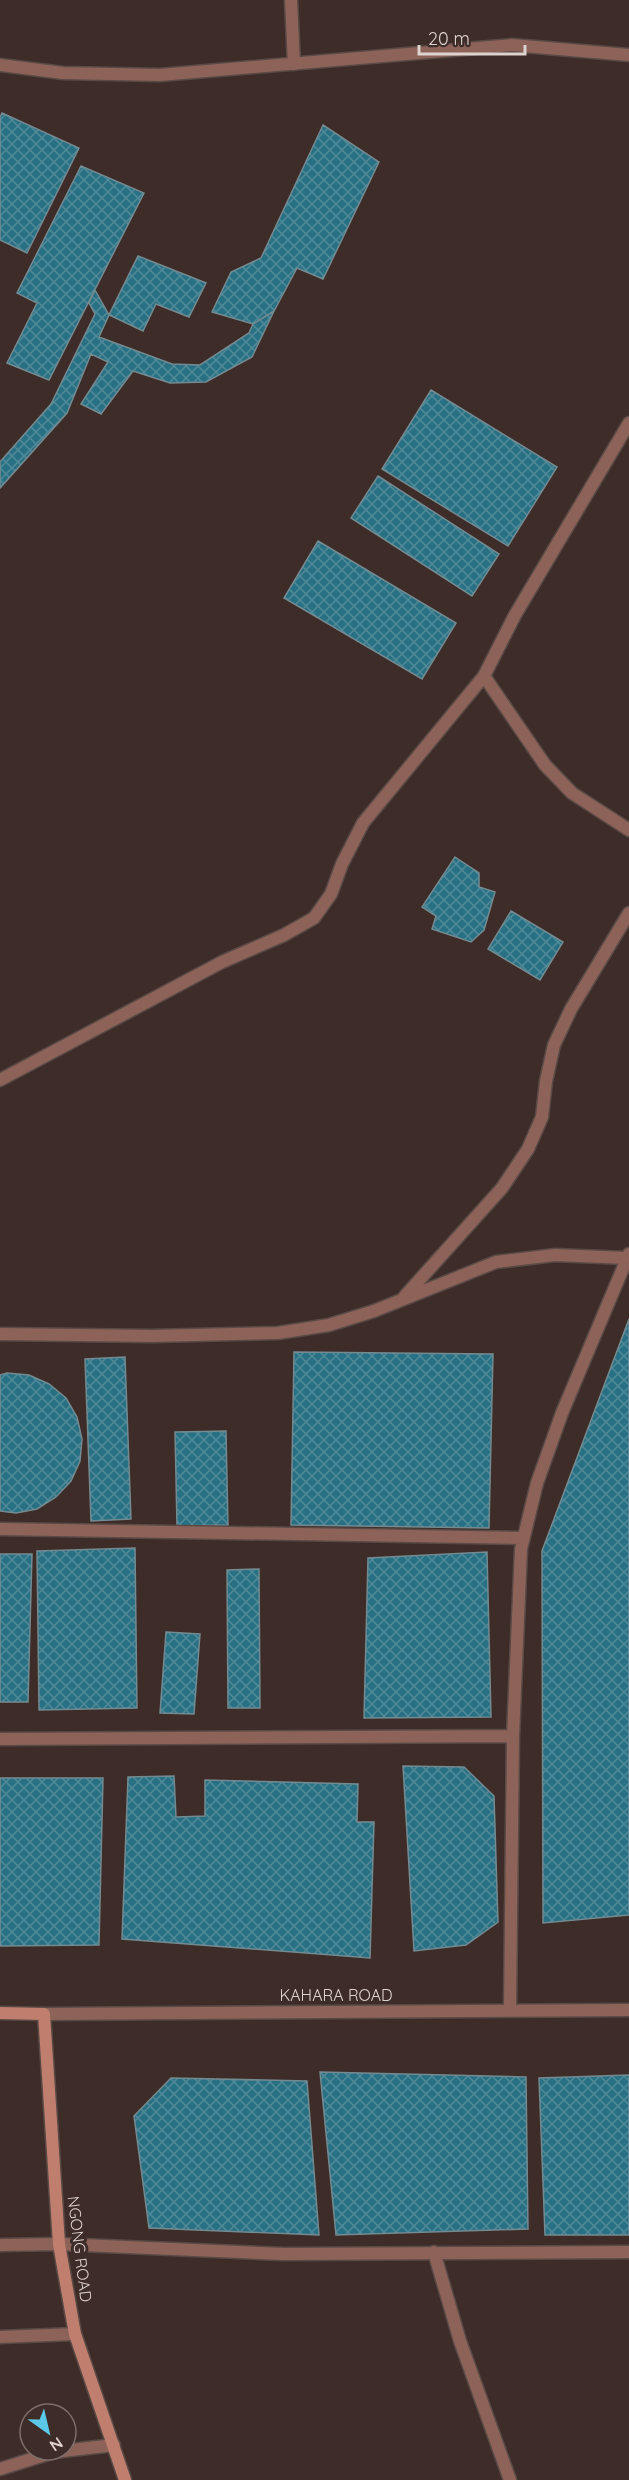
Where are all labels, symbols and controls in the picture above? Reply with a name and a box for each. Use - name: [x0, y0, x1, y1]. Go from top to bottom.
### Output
- scale bar: [419, 18, 526, 56]
- text: 20 m: [428, 27, 470, 50]
- street label: KAHARA ROAD: [279, 1985, 393, 2005]
- street label: NGONG ROAD: [64, 2195, 96, 2303]
- north arrow: [18, 2402, 78, 2462]
- text: N: [46, 2433, 67, 2456]

